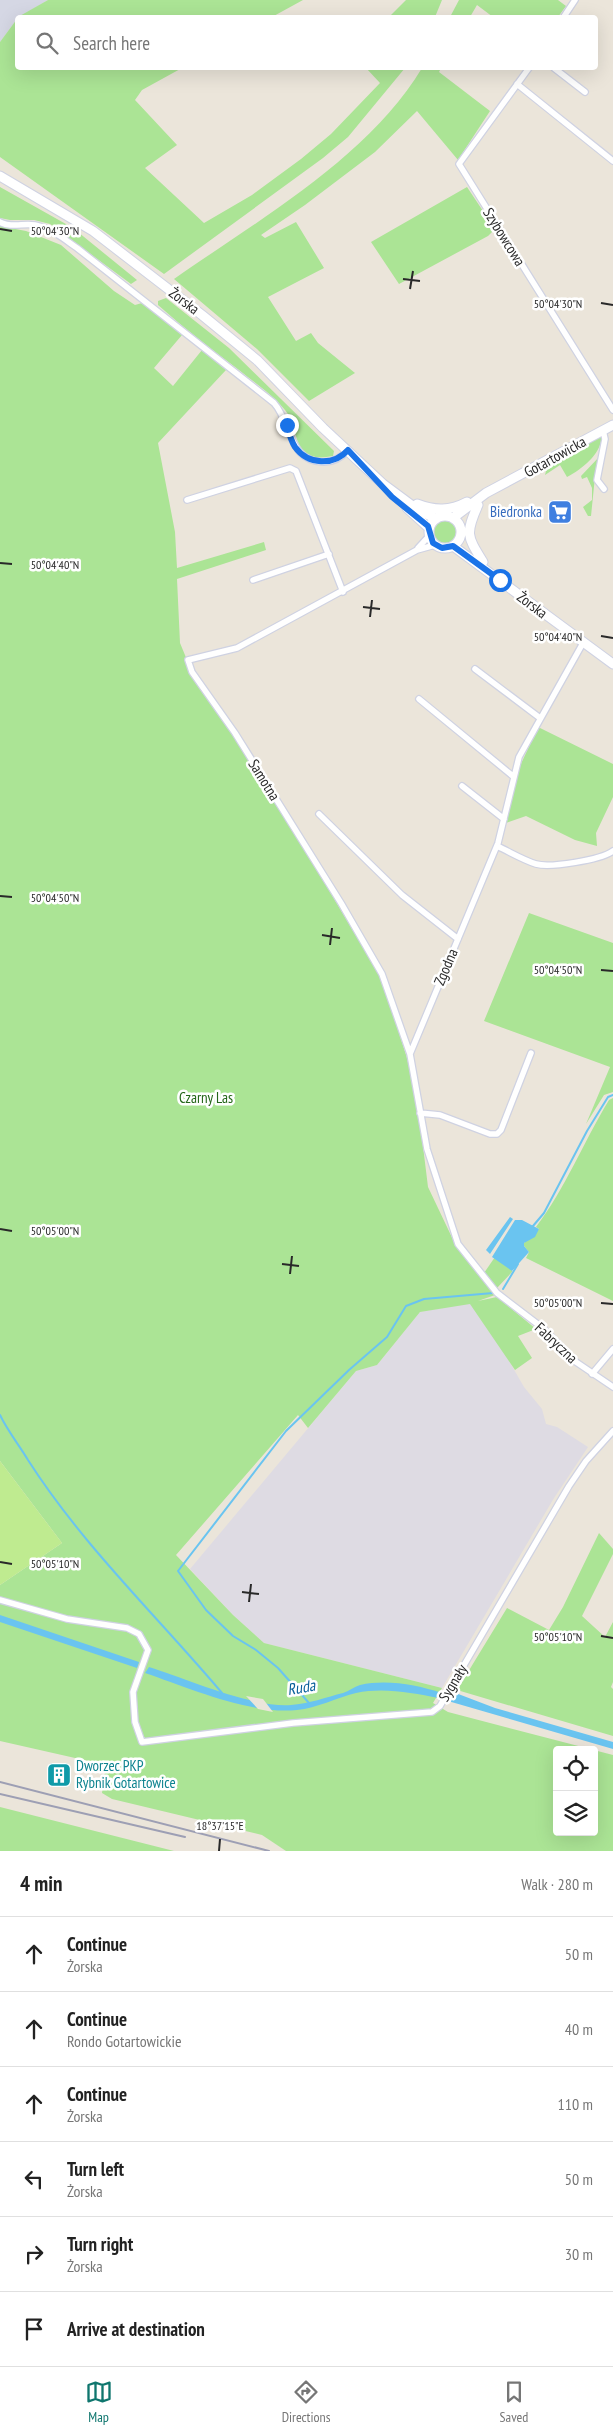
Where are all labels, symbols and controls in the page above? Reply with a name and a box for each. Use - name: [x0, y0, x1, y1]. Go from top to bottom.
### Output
- search box: [15, 15, 598, 70]
- icon: search: [33, 29, 61, 57]
- text: Search here: [73, 31, 150, 55]
- street label: Szybowcowa: [479, 204, 530, 269]
- text: 50°04'30"N: [31, 223, 79, 238]
- street label: Żorska: [165, 283, 203, 318]
- text: 50°04'30"N: [534, 296, 582, 311]
- route end: [276, 414, 299, 437]
- street label: Gotartowicka: [520, 432, 589, 481]
- supermarket icon: Biedronka: [547, 499, 573, 525]
- place label: Biedronka: [490, 502, 542, 521]
- text: 50°04'40"N: [31, 557, 79, 572]
- route start: [489, 569, 512, 592]
- street label: Żorska: [513, 587, 551, 622]
- text: 50°04'40"N: [534, 629, 582, 644]
- street label: Samotna: [244, 755, 285, 804]
- text: 50°04'50"N: [31, 890, 79, 905]
- street label: Zgodna: [429, 946, 462, 988]
- text: 50°04'50"N: [534, 962, 582, 977]
- park label: Czarny Las: [179, 1088, 233, 1107]
- text: 50°05'00"N: [31, 1223, 79, 1238]
- text: 50°05'00"N: [534, 1295, 582, 1310]
- street label: Fabryczna: [531, 1318, 582, 1367]
- text: 50°05'10"N: [31, 1556, 79, 1571]
- text: 50°05'10"N: [534, 1629, 582, 1644]
- street label: Sygnały: [434, 1660, 471, 1705]
- water label: Ruda: [285, 1674, 318, 1699]
- map controls: [553, 1746, 598, 1836]
- button: locate: [553, 1746, 598, 1791]
- place label: Dworzec PKP Rybnik Gotartowice: [76, 1756, 176, 1792]
- building icon: Dworzec PKP Rybnik Gotartowice: [46, 1762, 72, 1788]
- button: layers: [553, 1791, 598, 1836]
- text: 18°37'15"E: [196, 1818, 244, 1833]
- text: 4 min: [20, 1870, 62, 1897]
- text: Walk · 280 m: [521, 1874, 593, 1894]
- text: Continue: [67, 1932, 127, 1956]
- icon: ahead: [20, 1940, 48, 1968]
- text: 50 m: [565, 1944, 593, 1964]
- text: Żorska: [67, 1956, 103, 1976]
- text: Continue: [67, 2007, 127, 2031]
- icon: ahead: [20, 2015, 48, 2043]
- text: 40 m: [565, 2019, 593, 2039]
- text: Rondo Gotartowickie: [67, 2031, 182, 2051]
- text: Continue: [67, 2082, 127, 2106]
- icon: ahead: [20, 2090, 48, 2118]
- text: 110 m: [558, 2094, 593, 2114]
- text: Żorska: [67, 2106, 103, 2126]
- text: Turn left: [67, 2157, 124, 2181]
- icon: left: [20, 2165, 48, 2193]
- text: 50 m: [565, 2169, 593, 2189]
- text: Żorska: [67, 2181, 103, 2201]
- text: Turn right: [67, 2232, 133, 2256]
- icon: right: [20, 2240, 48, 2268]
- text: 30 m: [565, 2244, 593, 2264]
- text: Żorska: [67, 2256, 103, 2276]
- icon: arrive: [20, 2315, 48, 2343]
- text: Arrive at destination: [67, 2317, 205, 2341]
- tab: Map: [85, 2378, 113, 2426]
- tab: Directions: [282, 2378, 330, 2426]
- tab: Saved: [500, 2378, 528, 2426]

